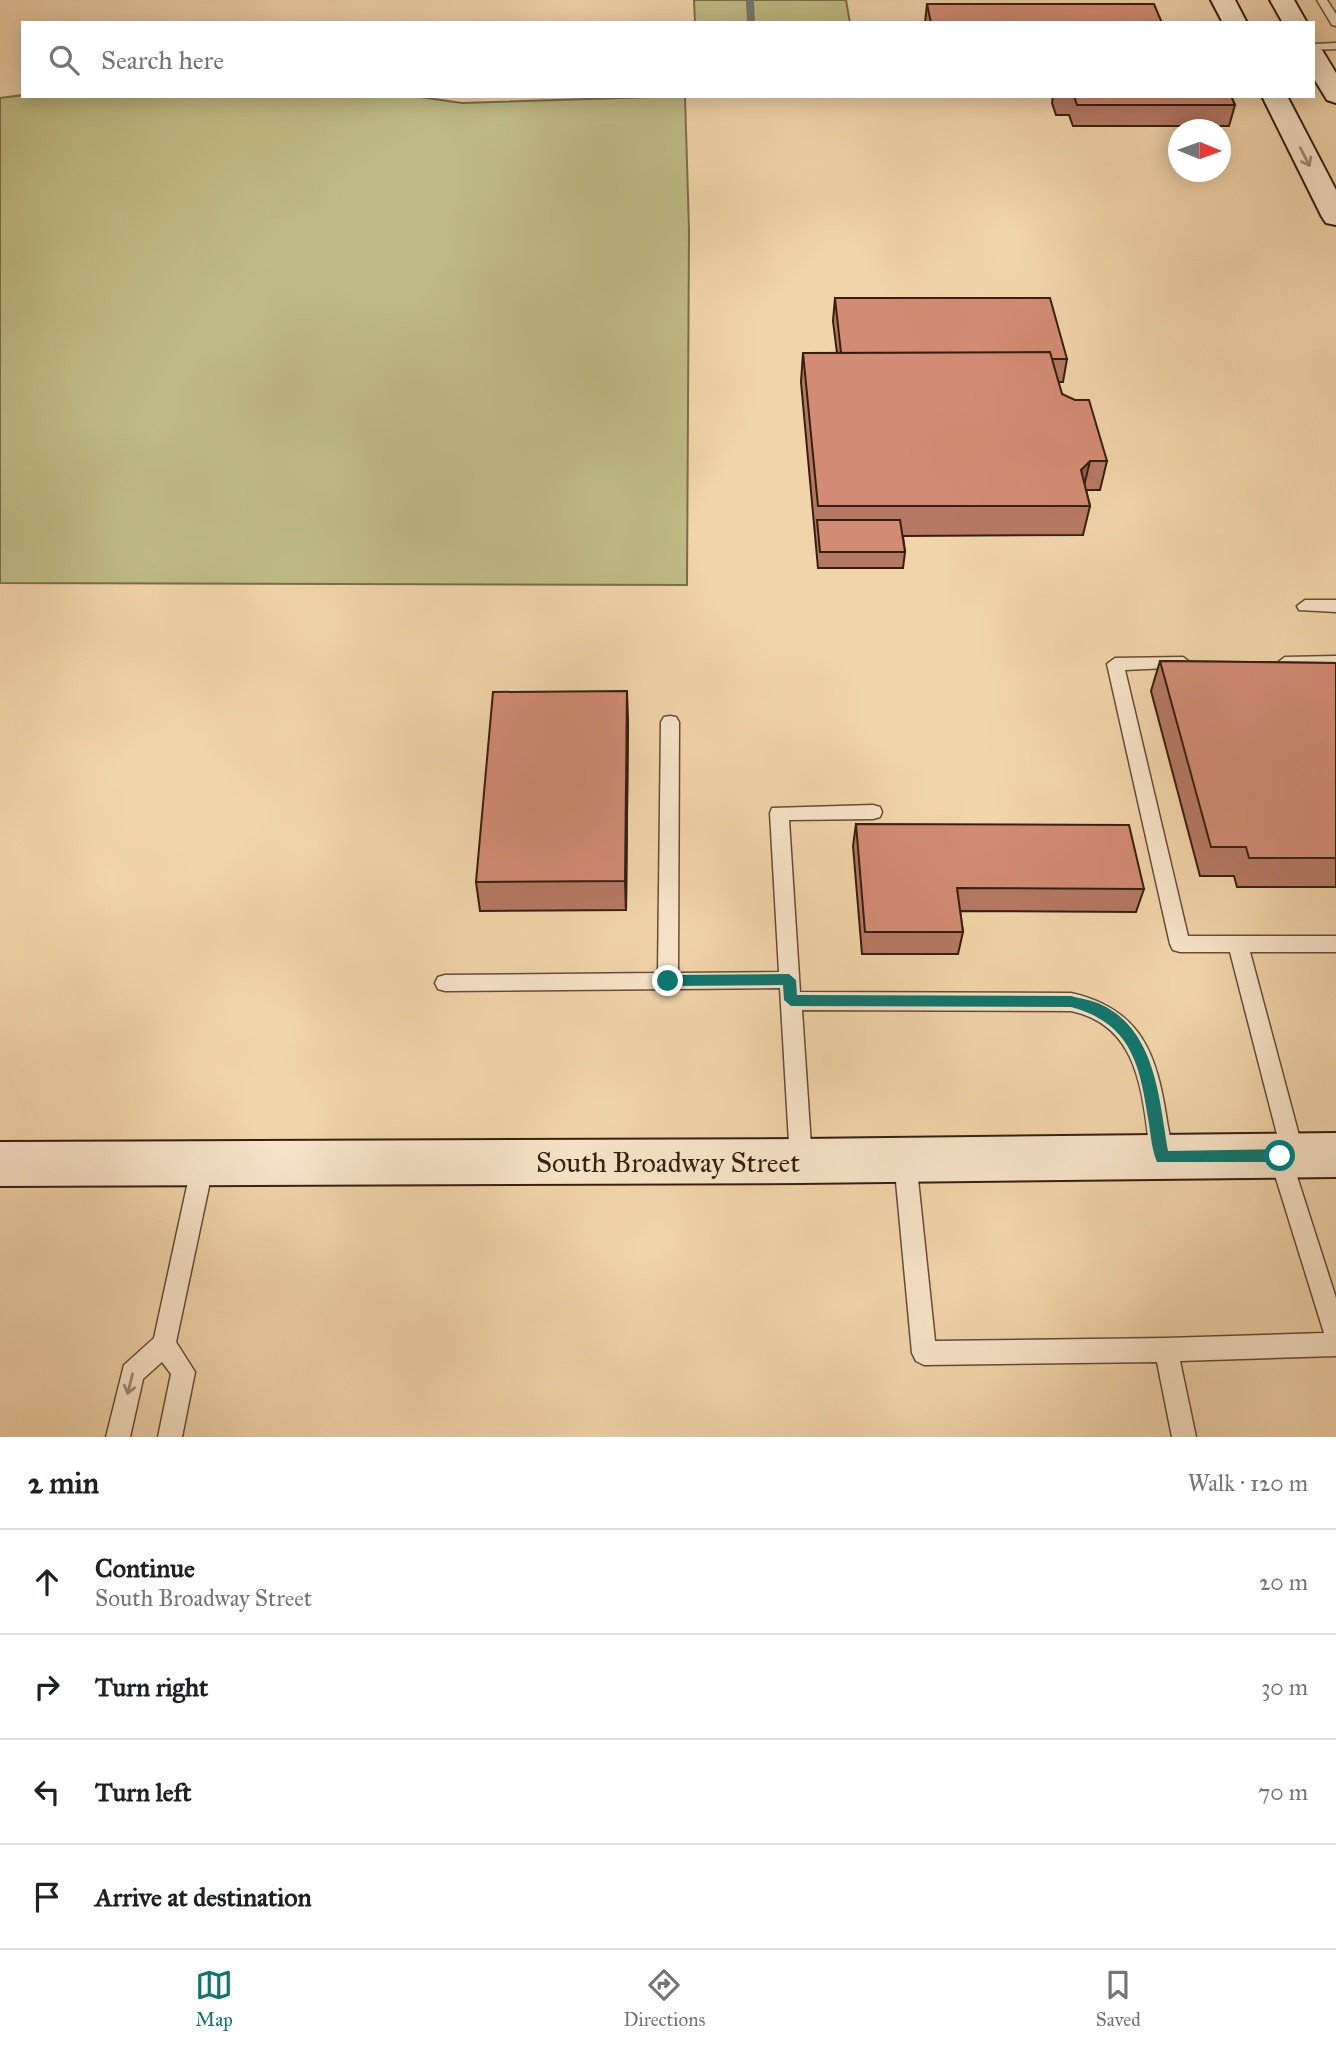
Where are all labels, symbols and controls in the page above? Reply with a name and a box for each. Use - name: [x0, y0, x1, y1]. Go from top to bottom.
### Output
- search box: [21, 21, 1315, 98]
- icon: search: [45, 41, 83, 79]
- text: Search here: [101, 44, 224, 76]
- north arrow: [1168, 119, 1231, 182]
- one-way arrow: [1298, 146, 1312, 167]
- route end: [652, 965, 683, 996]
- route start: [1264, 1140, 1295, 1171]
- street label: South Broadway Street: [536, 1145, 800, 1180]
- one-way arrow: [123, 1372, 136, 1395]
- text: 2 min: [28, 1465, 99, 1501]
- text: Walk · 120 m: [1188, 1469, 1308, 1497]
- text: Continue: [95, 1552, 195, 1584]
- icon: ahead: [28, 1563, 66, 1601]
- text: 20 m: [1259, 1568, 1308, 1596]
- text: South Broadway Street: [95, 1584, 312, 1612]
- icon: right: [28, 1668, 66, 1706]
- text: Turn right: [95, 1671, 208, 1703]
- text: 30 m: [1261, 1673, 1308, 1701]
- icon: left: [28, 1773, 66, 1811]
- text: Turn left: [95, 1776, 191, 1808]
- text: 70 m: [1258, 1778, 1308, 1806]
- icon: arrive: [28, 1878, 66, 1916]
- text: Arrive at destination: [95, 1881, 312, 1913]
- tab: Map: [195, 1966, 233, 2031]
- tab: Directions: [623, 1966, 705, 2031]
- tab: Saved: [1096, 1966, 1141, 2031]

